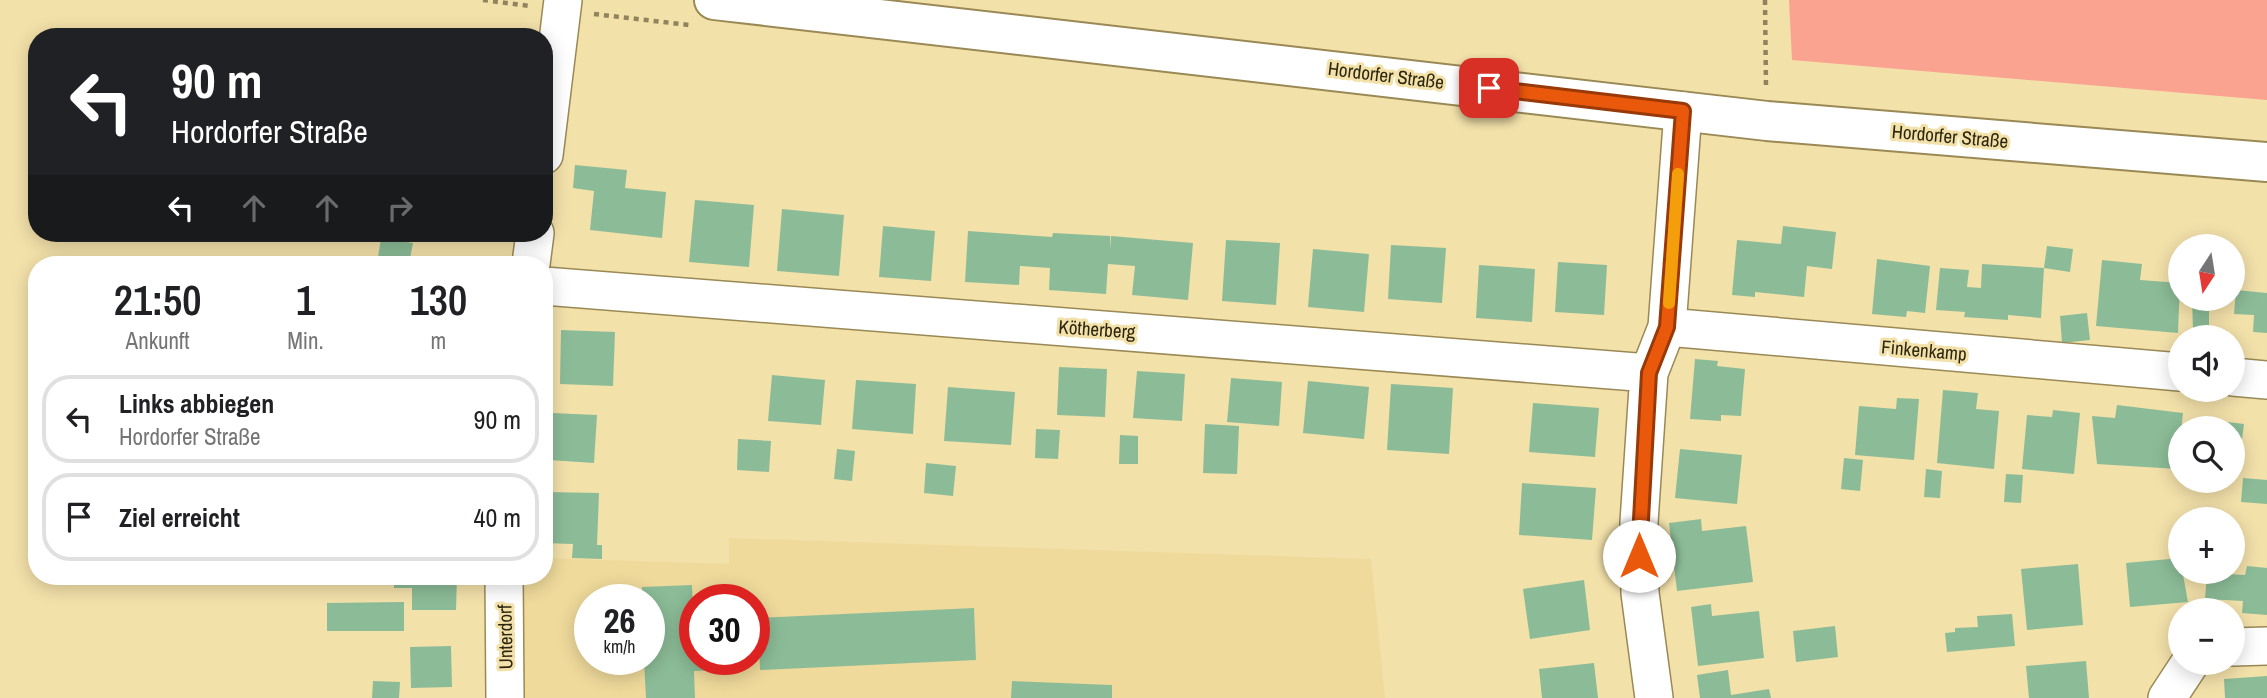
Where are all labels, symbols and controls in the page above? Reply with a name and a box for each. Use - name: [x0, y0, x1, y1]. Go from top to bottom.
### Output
- text: 90 m: [171, 47, 263, 113]
- street label: Hordorfer Straße: [1326, 55, 1446, 95]
- icon: left: [56, 56, 147, 147]
- pin: [1459, 58, 1519, 118]
- icon: arrive: [1470, 69, 1508, 107]
- text: Hordorfer Straße: [171, 110, 368, 153]
- street label: Hordorfer Straße: [1891, 118, 2009, 154]
- icon: left: [162, 189, 200, 227]
- icon: ahead: [235, 189, 273, 227]
- icon: ahead: [308, 189, 346, 227]
- icon: right: [381, 189, 419, 227]
- north arrow: [2168, 234, 2245, 312]
- map controls: [2168, 234, 2245, 675]
- text: 21:50: [114, 272, 201, 328]
- text: 1: [296, 272, 315, 328]
- text: 130: [410, 272, 467, 328]
- street label: Kötherberg: [1058, 313, 1137, 345]
- text: Ankunft: [126, 325, 190, 356]
- text: Min.: [287, 325, 324, 356]
- text: m: [431, 325, 446, 356]
- button: sound: [2168, 325, 2245, 402]
- street label: Finkenkamp: [1880, 333, 1968, 367]
- text: Links abbiegen: [119, 386, 274, 421]
- icon: left: [60, 400, 98, 438]
- text: 90 m: [474, 402, 521, 437]
- button: search: [2168, 416, 2245, 493]
- text: Hordorfer Straße: [119, 421, 261, 452]
- icon: arrive: [60, 498, 98, 536]
- text: Ziel erreicht: [119, 500, 240, 535]
- text: 40 m: [474, 500, 521, 535]
- button: +: [2168, 507, 2245, 584]
- position arrow: [1602, 519, 1676, 593]
- speed limit sign: 30: [679, 584, 770, 675]
- text: 26: [604, 597, 635, 644]
- button: −: [2168, 598, 2245, 675]
- street label: Unterdorf: [491, 604, 519, 670]
- text: km/h: [604, 634, 636, 659]

